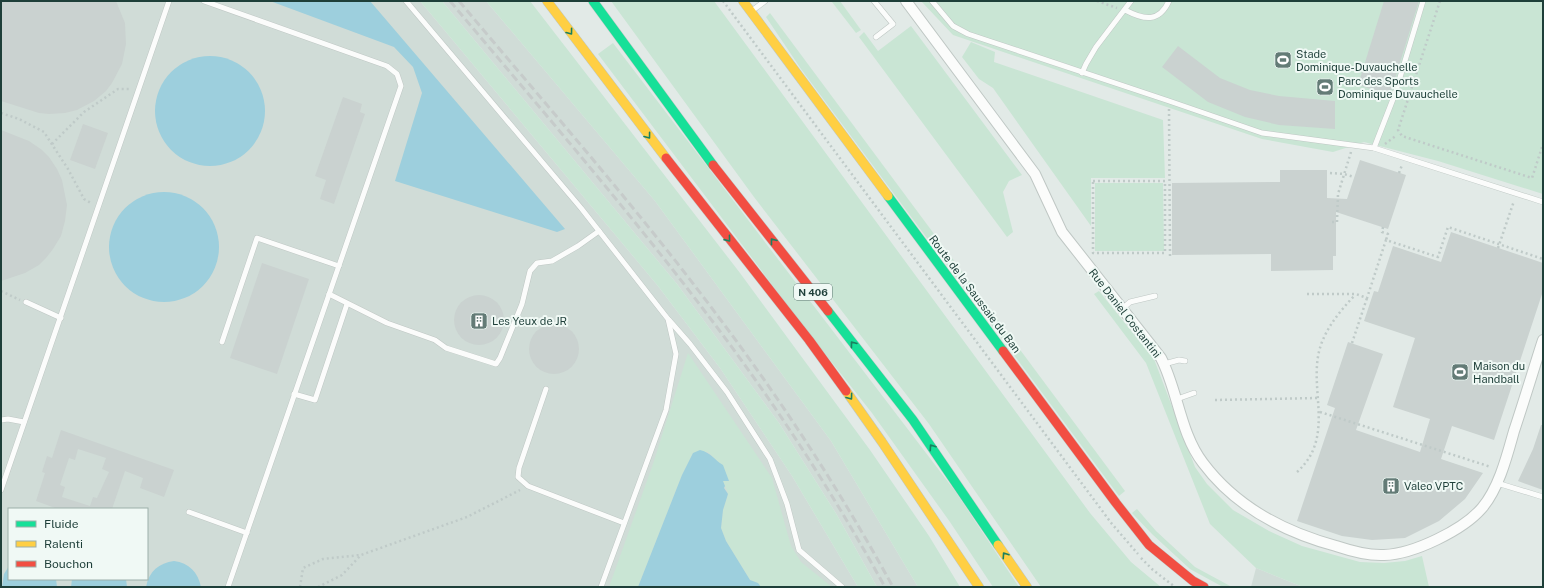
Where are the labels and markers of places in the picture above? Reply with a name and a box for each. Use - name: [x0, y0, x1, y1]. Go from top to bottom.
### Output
- place label: Stade Dominique-Duvauchelle: [1296, 48, 1418, 73]
- sports icon: Stade Dominique-Duvauchelle: [1273, 50, 1293, 70]
- place label: Parc des Sports Dominique Duvauchelle: [1338, 75, 1458, 100]
- sports icon: Parc des Sports Dominique Duvauchelle: [1315, 77, 1335, 97]
- building icon: Les Yeux de JR: [469, 311, 489, 331]
- place label: Les Yeux de JR: [492, 315, 567, 327]
- place label: Maison du Handball: [1473, 360, 1525, 385]
- sports icon: Maison du Handball: [1450, 362, 1470, 382]
- building icon: Valeo VPTC: [1381, 476, 1401, 496]
- place label: Valeo VPTC: [1404, 480, 1463, 492]

